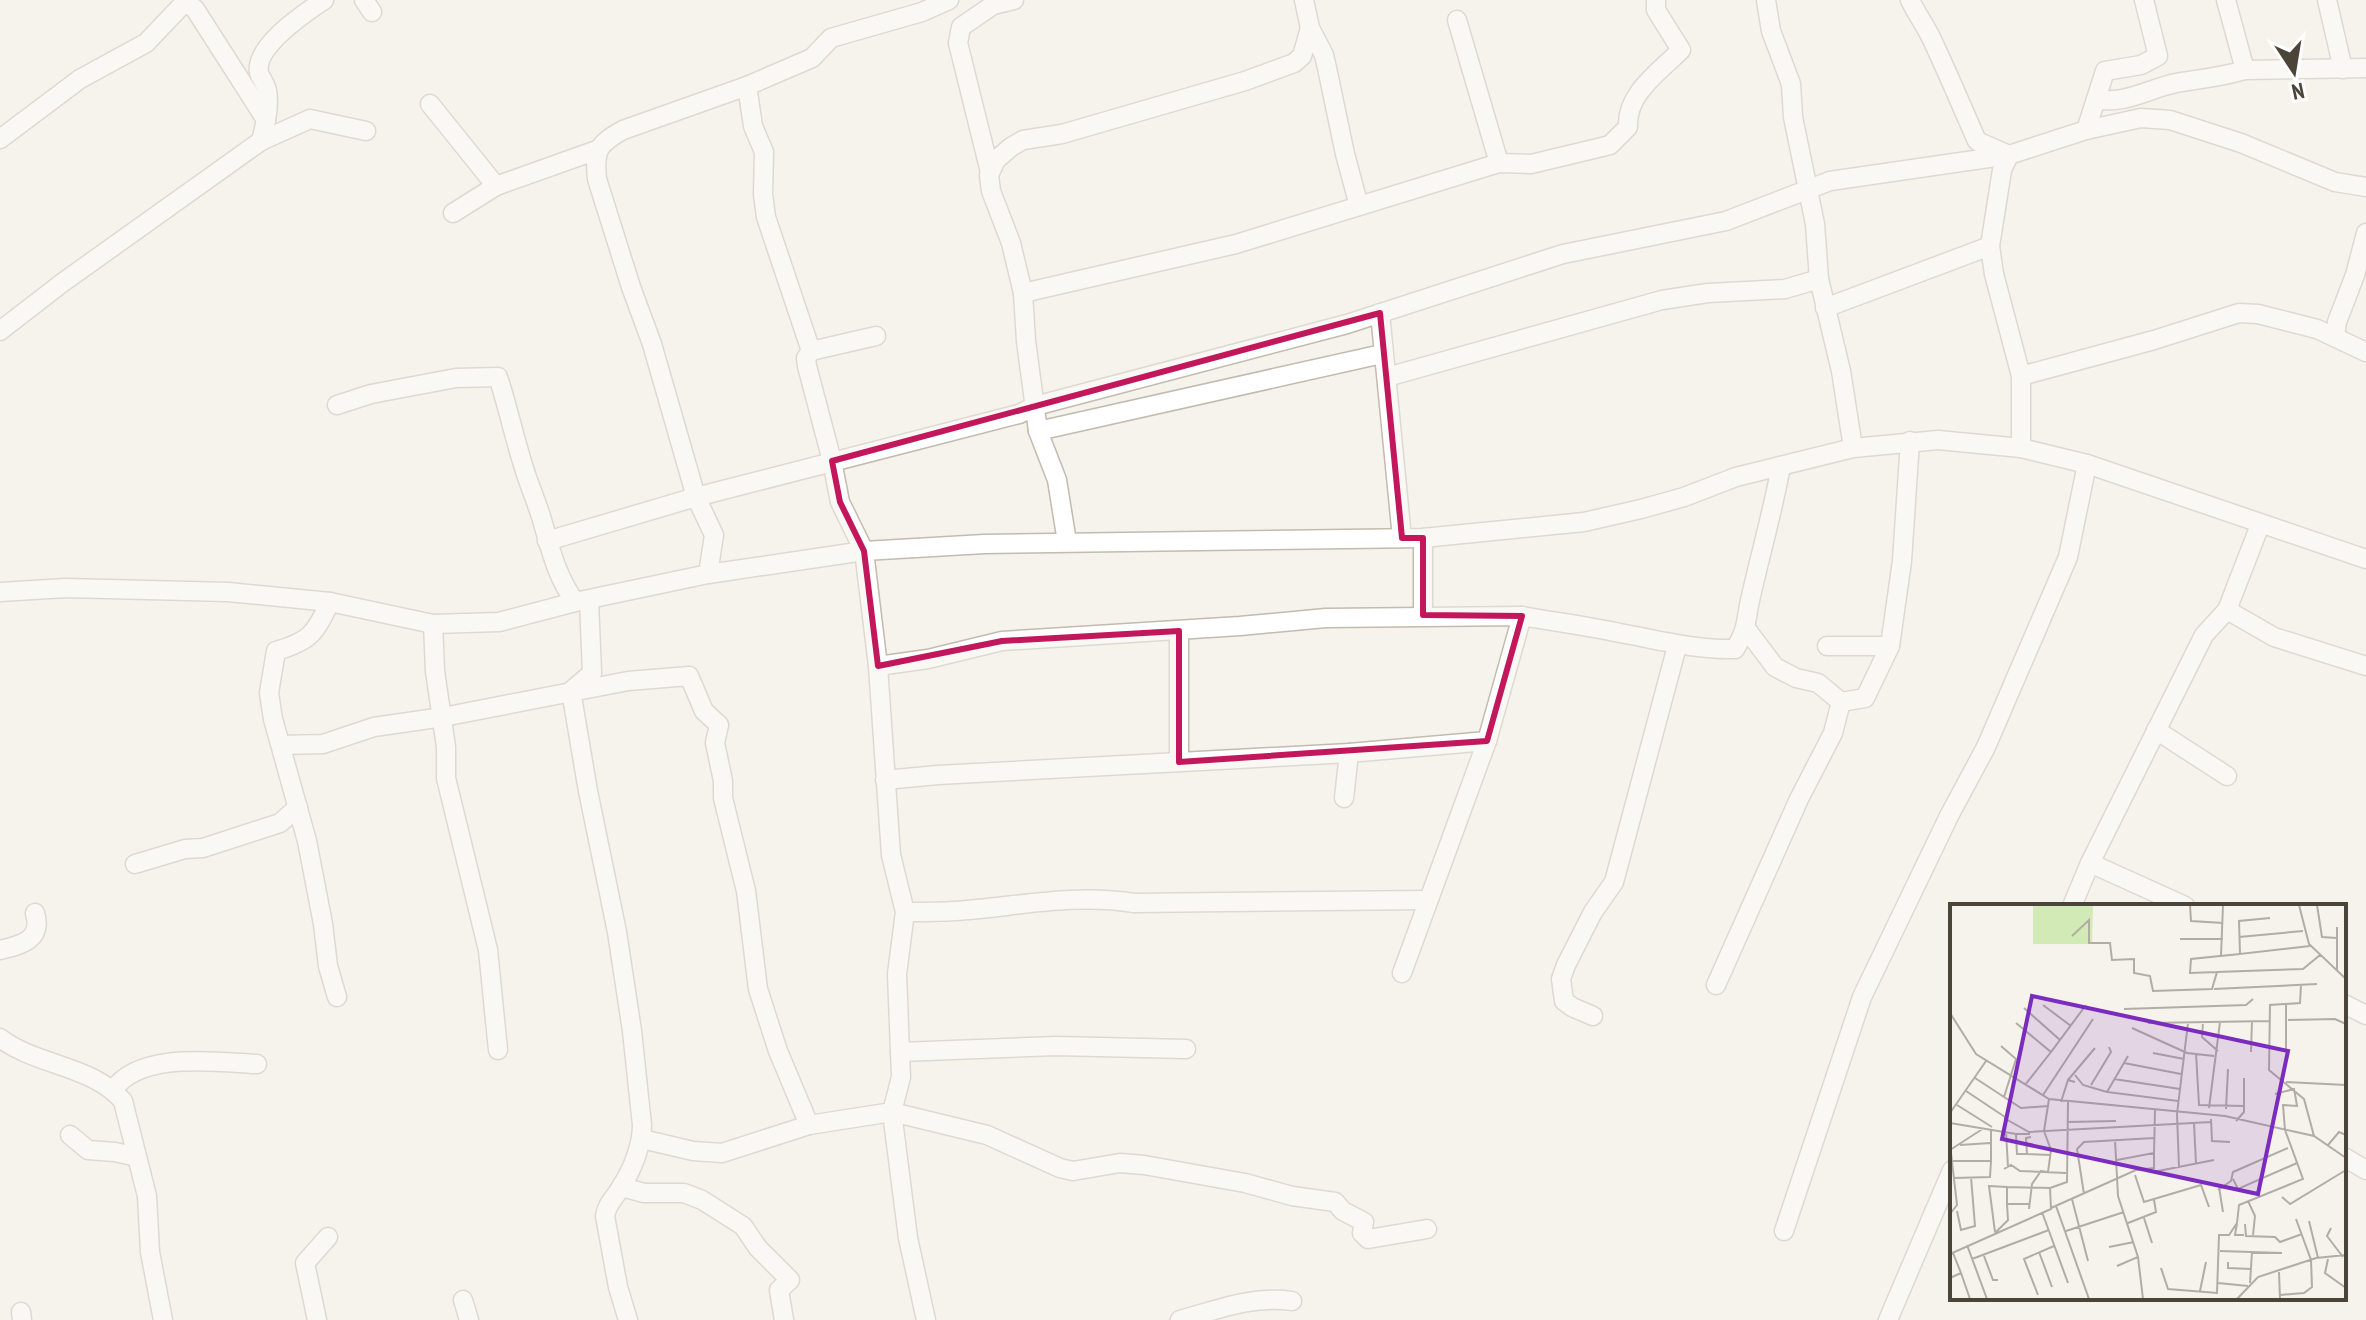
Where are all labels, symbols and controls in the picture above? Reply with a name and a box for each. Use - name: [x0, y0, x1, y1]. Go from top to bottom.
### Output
- north arrow: [2254, 32, 2334, 112]
- text: N: [2289, 77, 2307, 106]
- inset map: [1950, 904, 2346, 1300]

